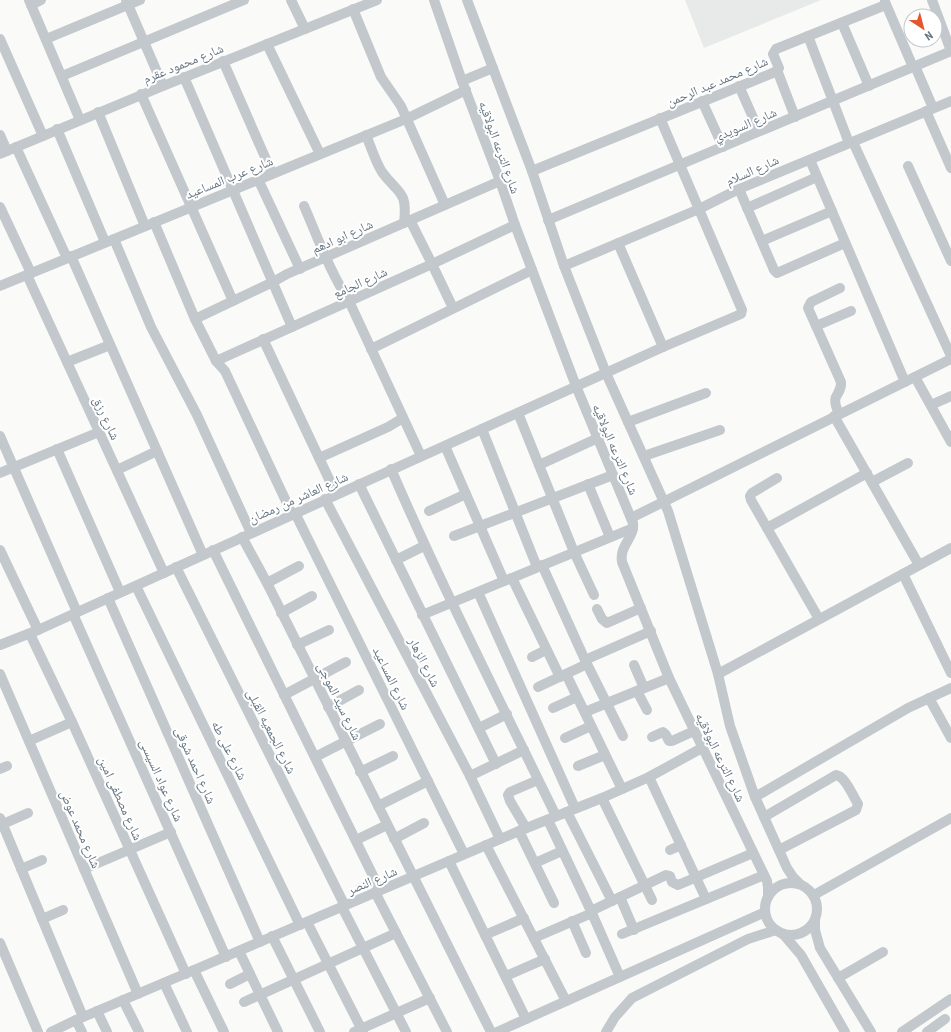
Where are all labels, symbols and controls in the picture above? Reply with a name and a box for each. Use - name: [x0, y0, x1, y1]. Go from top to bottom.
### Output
- north arrow: [903, 8, 943, 48]
- text: N: [922, 28, 935, 43]
- street label: شارع محمود عقرم: [141, 41, 226, 88]
- street label: شارع محمد عبد الرحمن: [664, 53, 771, 111]
- street label: شارع الترعه البولاقيه: [474, 99, 523, 196]
- street label: شارع السويدي: [711, 104, 780, 147]
- street label: شارع السلام: [723, 152, 782, 191]
- street label: شارع عرب المساعيد: [183, 153, 276, 204]
- street label: شارع ابو ادهم: [309, 216, 376, 258]
- street label: شارع الجامع: [331, 264, 390, 303]
- street label: شارع رزق: [88, 394, 123, 443]
- street label: شارع الترعه البولاقيه: [588, 401, 641, 498]
- street label: شارع العاشر من رمضان: [246, 469, 351, 528]
- street label: شارع الزهار: [403, 634, 443, 690]
- street label: شارع المساعيد: [368, 644, 413, 713]
- street label: شارع سيد الموجى: [312, 660, 365, 743]
- street label: شارع الجمعيه القبلى: [242, 686, 299, 777]
- street label: شارع الترعه البولاقيه: [691, 710, 749, 805]
- street label: شارع على طه: [207, 718, 250, 783]
- street label: شارع احمد شوقى: [170, 724, 219, 807]
- street label: شارع عواد السيسى: [135, 737, 186, 824]
- street label: شارع مصطفى امين: [94, 754, 146, 843]
- street label: شارع محمد عوض: [55, 788, 104, 871]
- street label: شارع النصر: [344, 863, 400, 900]

